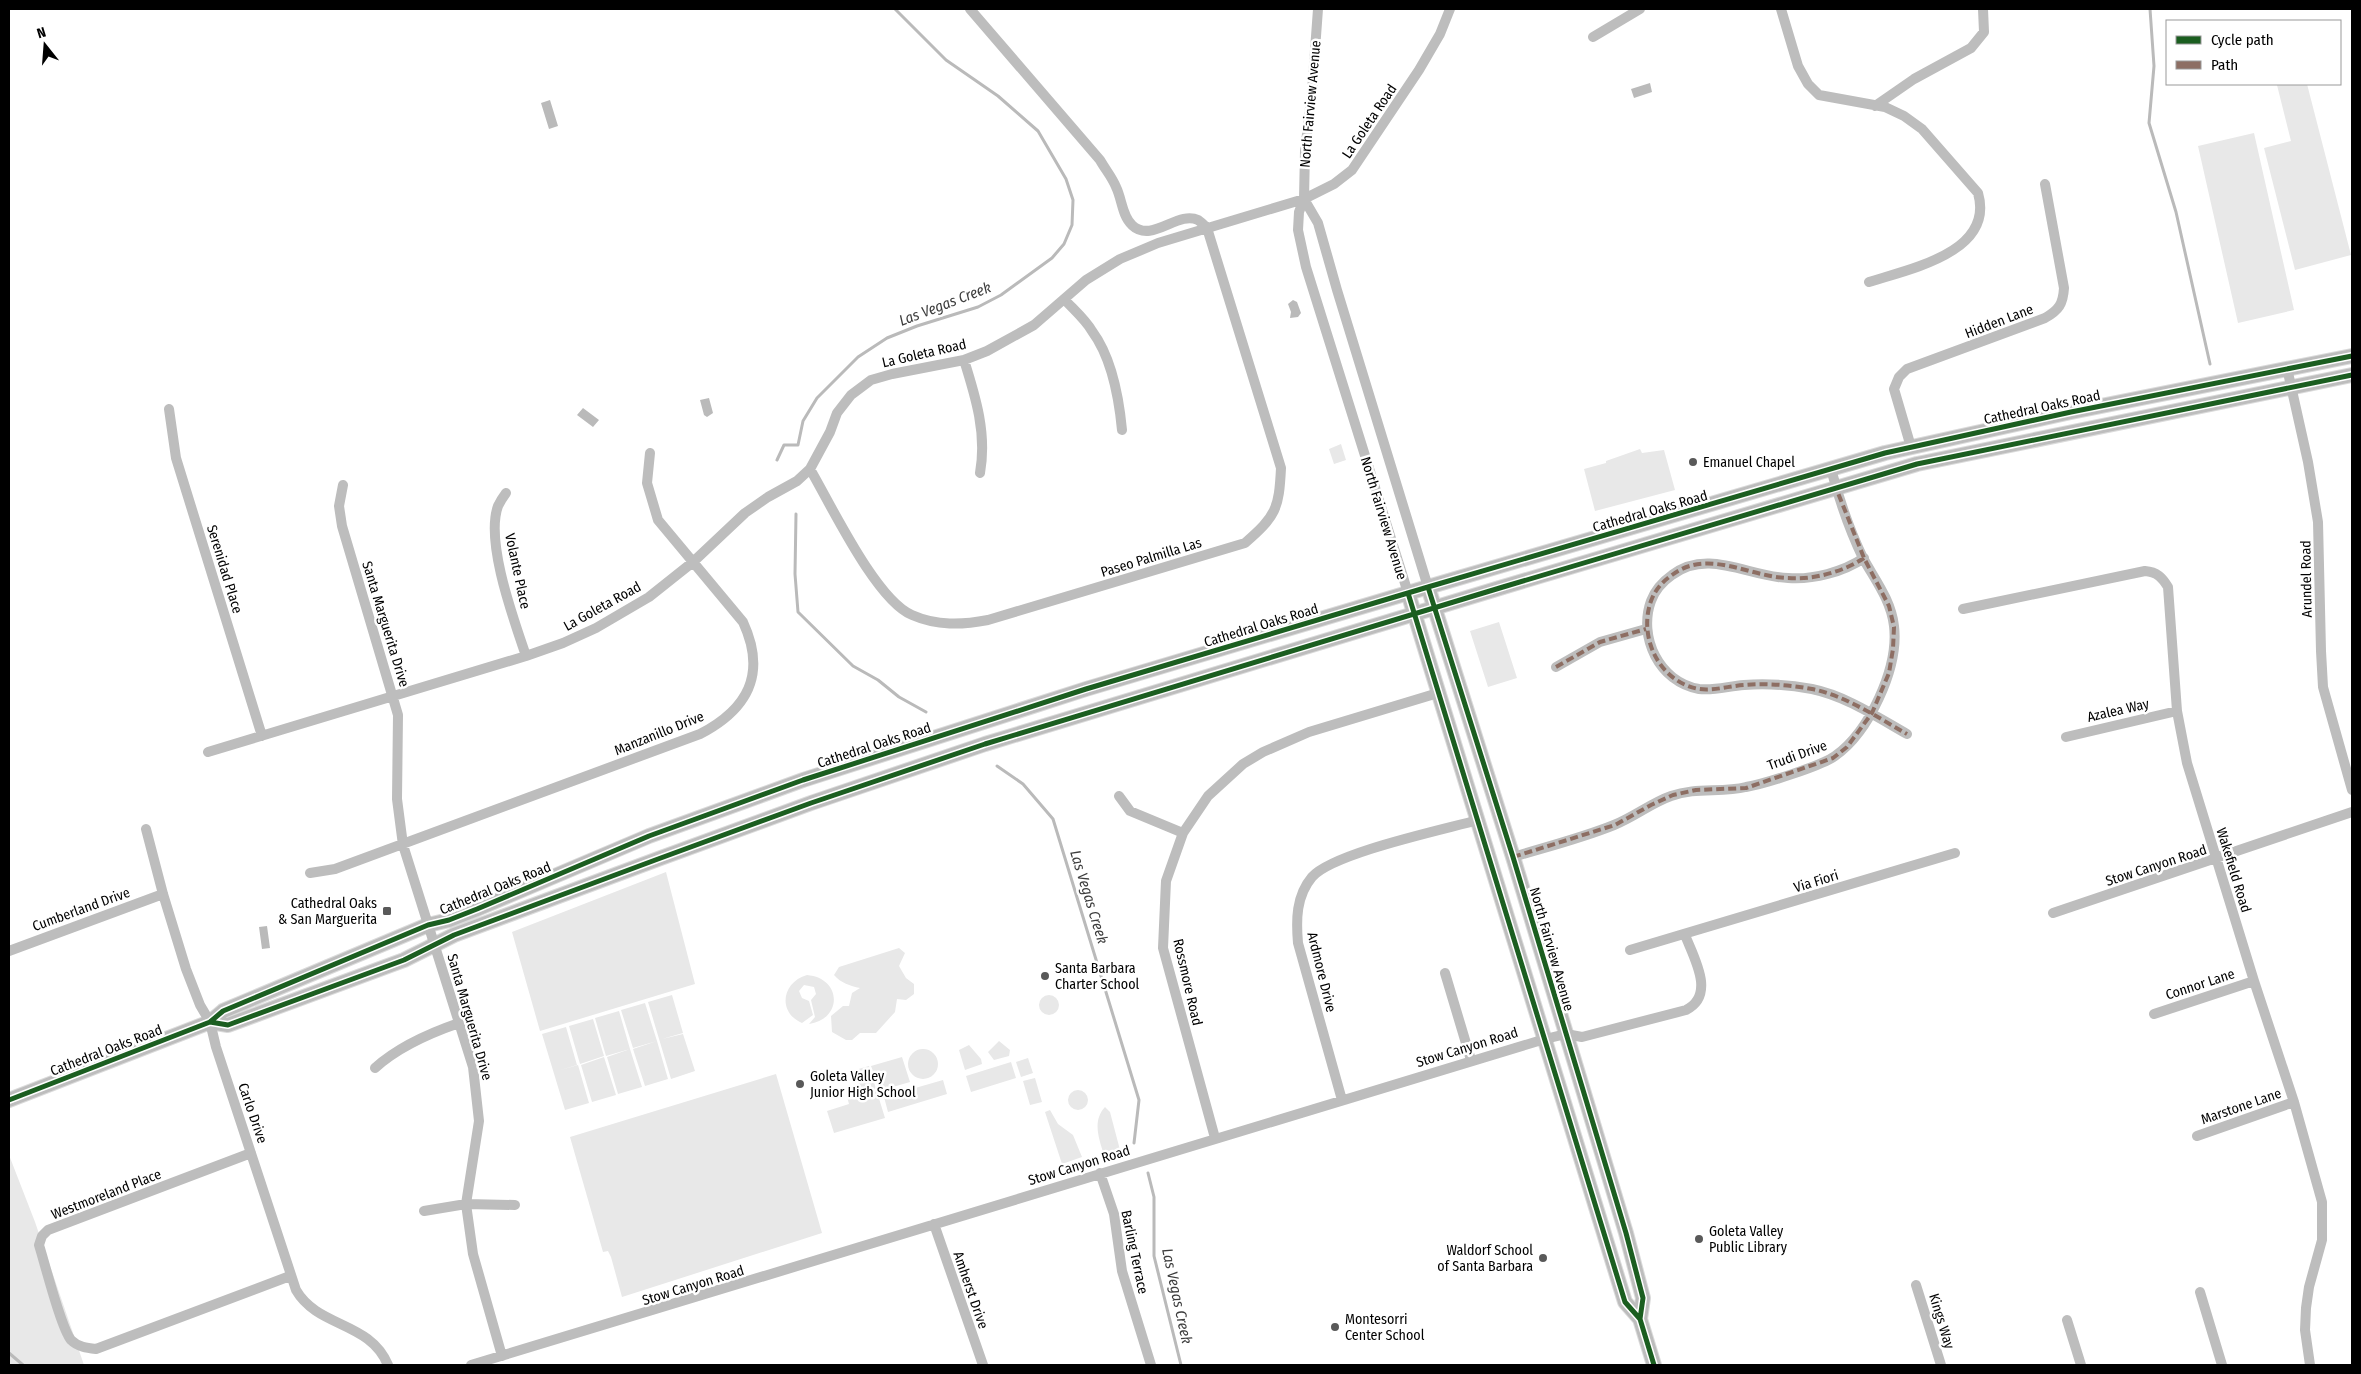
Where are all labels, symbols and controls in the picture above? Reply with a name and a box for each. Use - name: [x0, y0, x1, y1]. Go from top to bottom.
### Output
- north arrow: [20, 20, 70, 70]
- legend: [2166, 20, 2341, 85]
- text: N: [35, 24, 48, 42]
- text: Cycle path: [2211, 31, 2274, 49]
- street label: North Fairview Avenue: [1296, 40, 1325, 168]
- text: Path: [2211, 56, 2238, 74]
- street label: La Goleta Road: [1338, 81, 1400, 162]
- water label: Las Vegas Creek: [896, 278, 994, 330]
- street label: Hidden Lane: [1963, 301, 2036, 342]
- street label: La Goleta Road: [880, 336, 968, 371]
- street label: Cathedral Oaks Road: [1982, 387, 2102, 428]
- place label: Emanuel Chapel: [1703, 454, 1795, 471]
- street label: North Fairview Avenue: [1357, 455, 1410, 582]
- marker: Emanuel Chapel: [1687, 456, 1699, 468]
- street label: Cathedral Oaks Road: [1591, 487, 1709, 536]
- street label: Serenidad Place: [203, 523, 246, 616]
- street label: Volante Place: [501, 532, 534, 611]
- street label: Paseo Palmilla Las: [1099, 534, 1204, 581]
- street label: Arundel Road: [2297, 540, 2316, 618]
- street label: Santa Marguerita Drive: [358, 559, 413, 689]
- street label: La Goleta Road: [561, 578, 644, 635]
- street label: Cathedral Oaks Road: [1202, 600, 1320, 651]
- street label: Azalea Way: [2086, 695, 2151, 726]
- street label: Manzanillo Drive: [612, 708, 706, 759]
- street label: Cathedral Oaks Road: [815, 719, 933, 772]
- street label: Trudi Drive: [1765, 737, 1829, 774]
- street label: Wakefield Road: [2213, 826, 2255, 915]
- street label: Stow Canyon Road: [2103, 841, 2209, 890]
- water label: Las Vegas Creek: [1066, 848, 1112, 947]
- street label: Cathedral Oaks Road: [437, 858, 553, 919]
- street label: Via Fiori: [1792, 867, 1841, 896]
- street label: Cumberland Drive: [30, 884, 132, 935]
- street label: North Fairview Avenue: [1526, 885, 1577, 1013]
- place label: Cathedral Oaks & San Marguerita: [278, 895, 377, 928]
- marker: Cathedral Oaks & San Marguerita: [381, 905, 393, 917]
- street label: Ardmore Drive: [1303, 930, 1340, 1014]
- street label: Rossmore Road: [1169, 937, 1206, 1027]
- street label: Santa Marguerita Drive: [443, 952, 496, 1082]
- place label: Santa Barbara Charter School: [1055, 960, 1140, 993]
- street label: Connor Lane: [2163, 965, 2237, 1004]
- marker: Santa Barbara Charter School: [1039, 970, 1051, 982]
- street label: Cathedral Oaks Road: [48, 1021, 165, 1080]
- street label: Stow Canyon Road: [1414, 1024, 1520, 1071]
- place label: Goleta Valley Junior High School: [810, 1068, 916, 1101]
- marker: Goleta Valley Junior High School: [794, 1078, 806, 1090]
- street label: Carlo Drive: [234, 1081, 271, 1146]
- street label: Marstone Lane: [2199, 1085, 2284, 1128]
- street label: Stow Canyon Road: [1026, 1142, 1132, 1189]
- street label: Westmoreland Place: [49, 1166, 164, 1223]
- street label: Barling Terrace: [1117, 1209, 1152, 1296]
- place label: Goleta Valley Public Library: [1709, 1223, 1788, 1256]
- marker: Goleta Valley Public Library: [1693, 1233, 1705, 1245]
- place label: Waldorf School of Santa Barbara: [1437, 1242, 1533, 1275]
- water label: Las Vegas Creek: [1158, 1247, 1196, 1346]
- street label: Amherst Drive: [949, 1249, 992, 1331]
- marker: Waldorf School of Santa Barbara: [1537, 1252, 1549, 1264]
- street label: Stow Canyon Road: [640, 1262, 746, 1309]
- street label: Kings Way: [1925, 1291, 1958, 1352]
- place label: Montesorri Center School: [1345, 1311, 1425, 1344]
- marker: Montesorri Center School: [1329, 1321, 1341, 1333]

